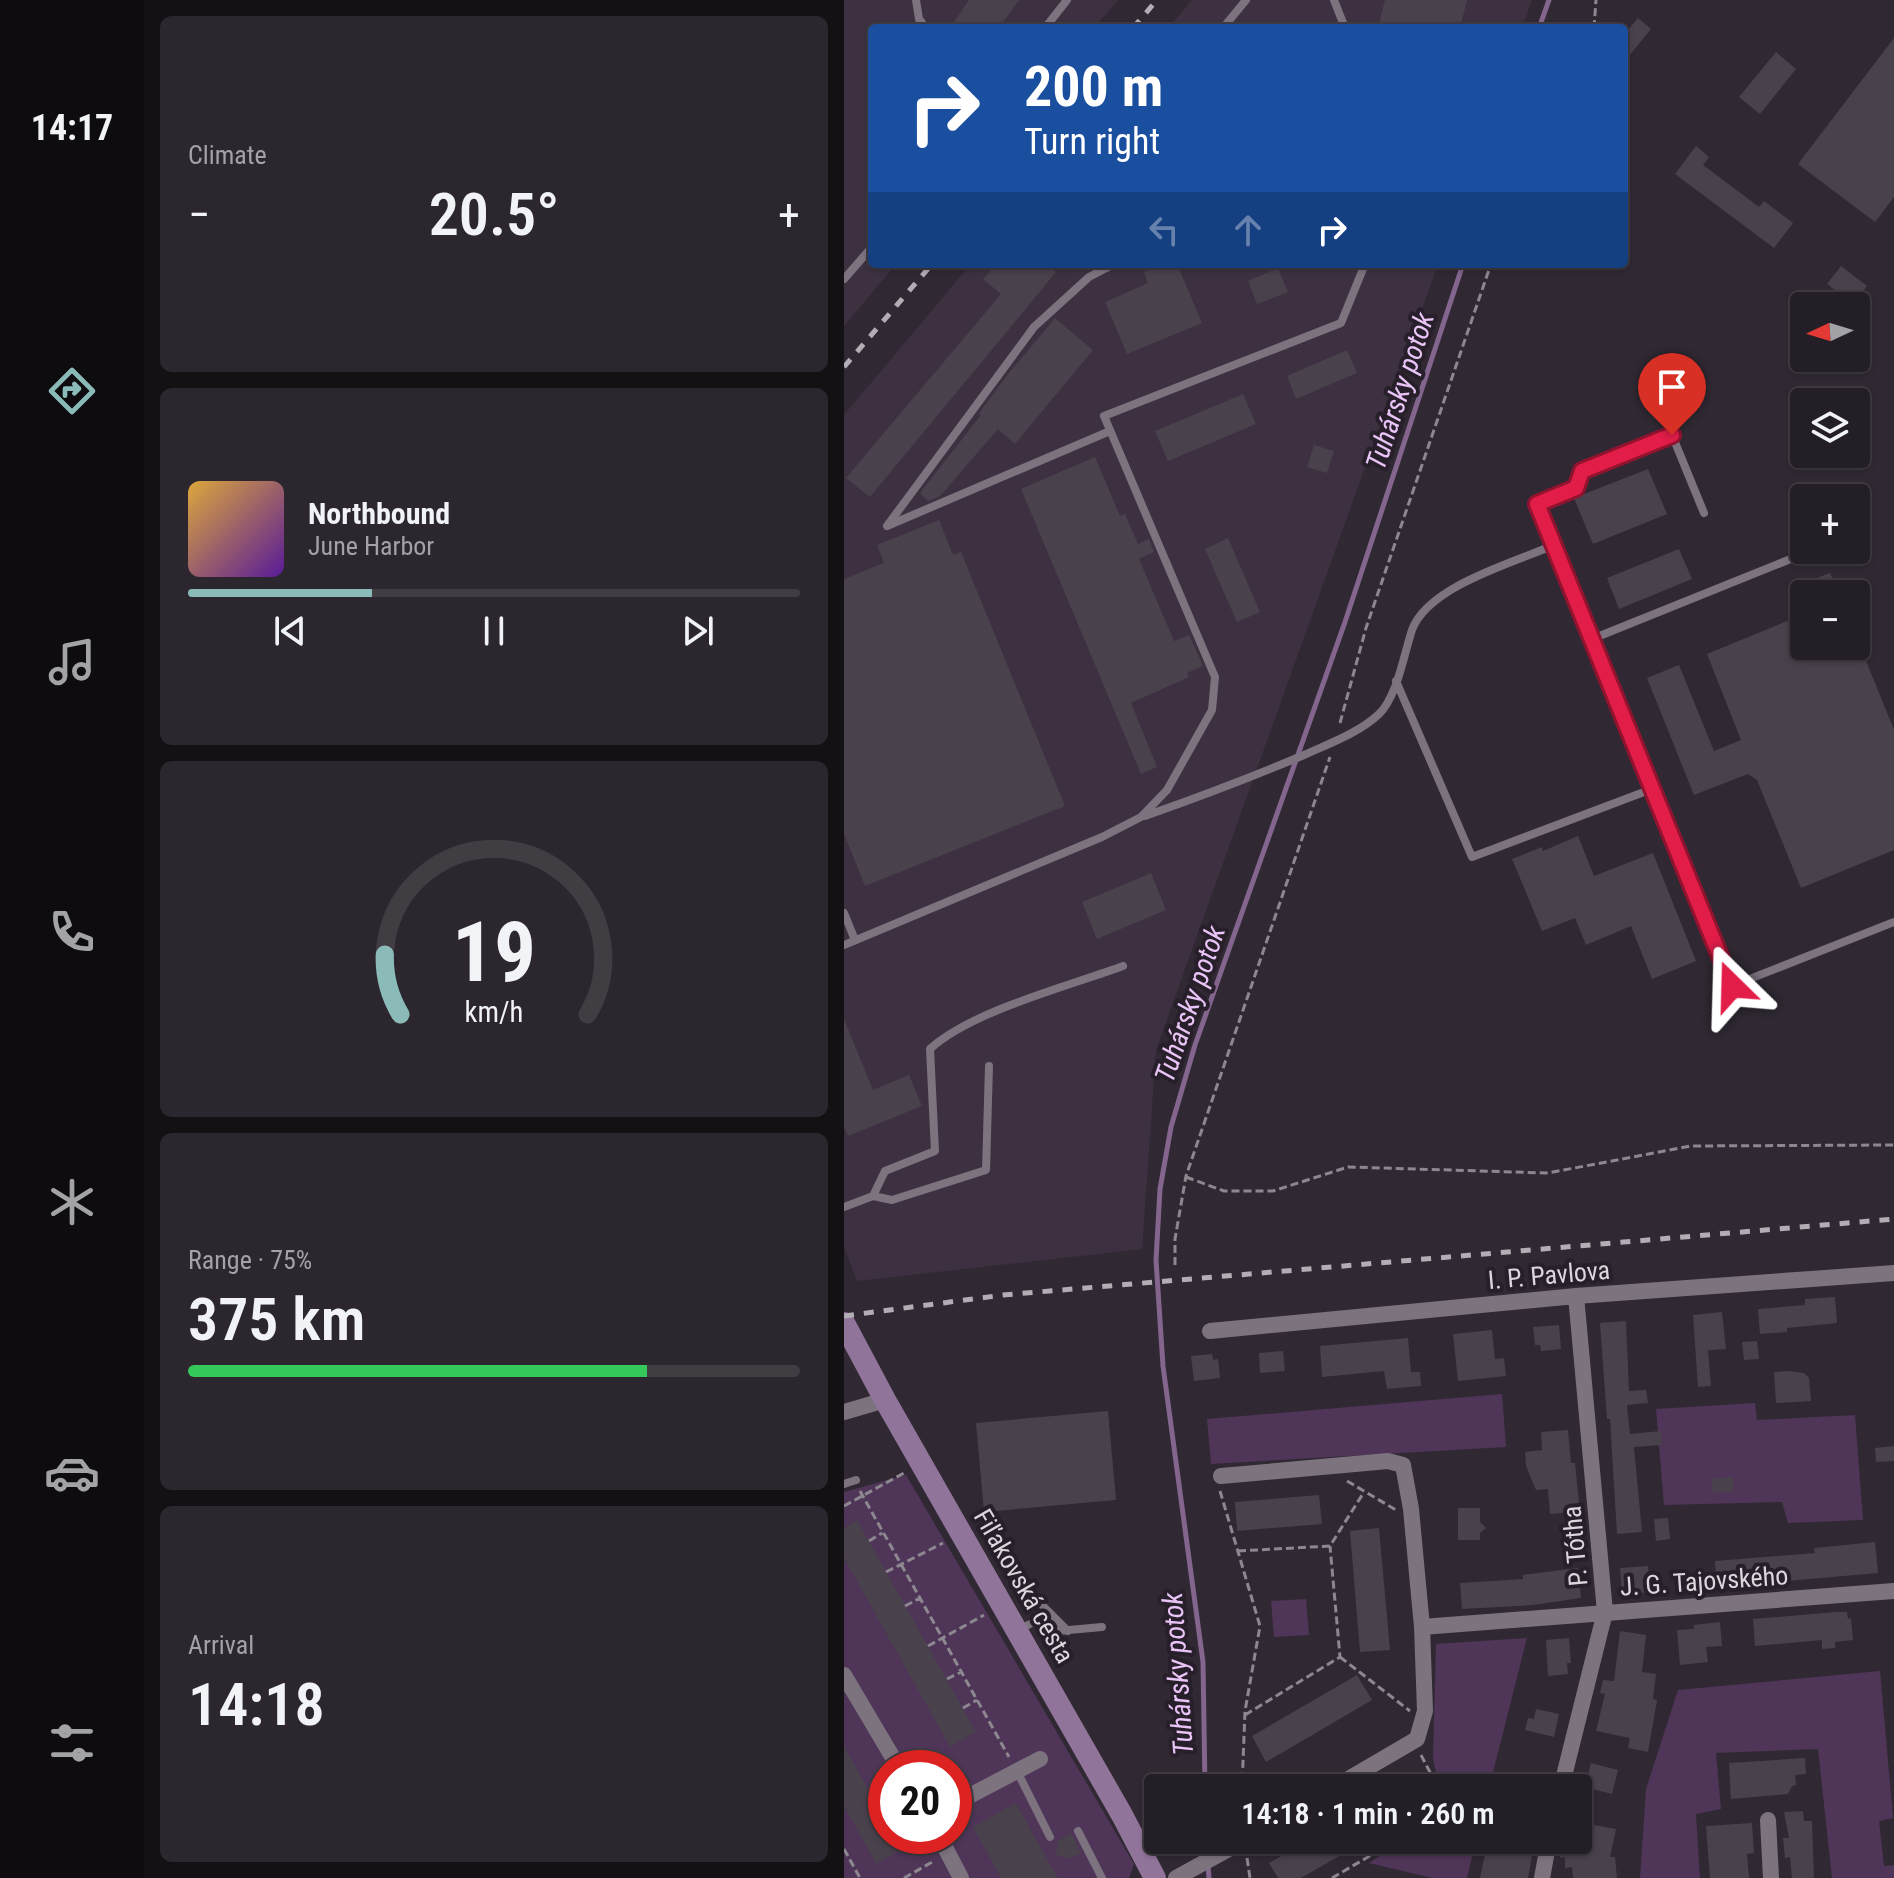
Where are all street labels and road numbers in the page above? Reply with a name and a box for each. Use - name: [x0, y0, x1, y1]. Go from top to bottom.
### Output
- street label: I. P. Pavlova: [1487, 1255, 1611, 1295]
- street label: Fiľakovská cesta: [968, 1504, 1080, 1668]
- street label: P. Tótha: [1557, 1505, 1593, 1587]
- street label: J. G. Tajovského: [1619, 1560, 1789, 1602]

